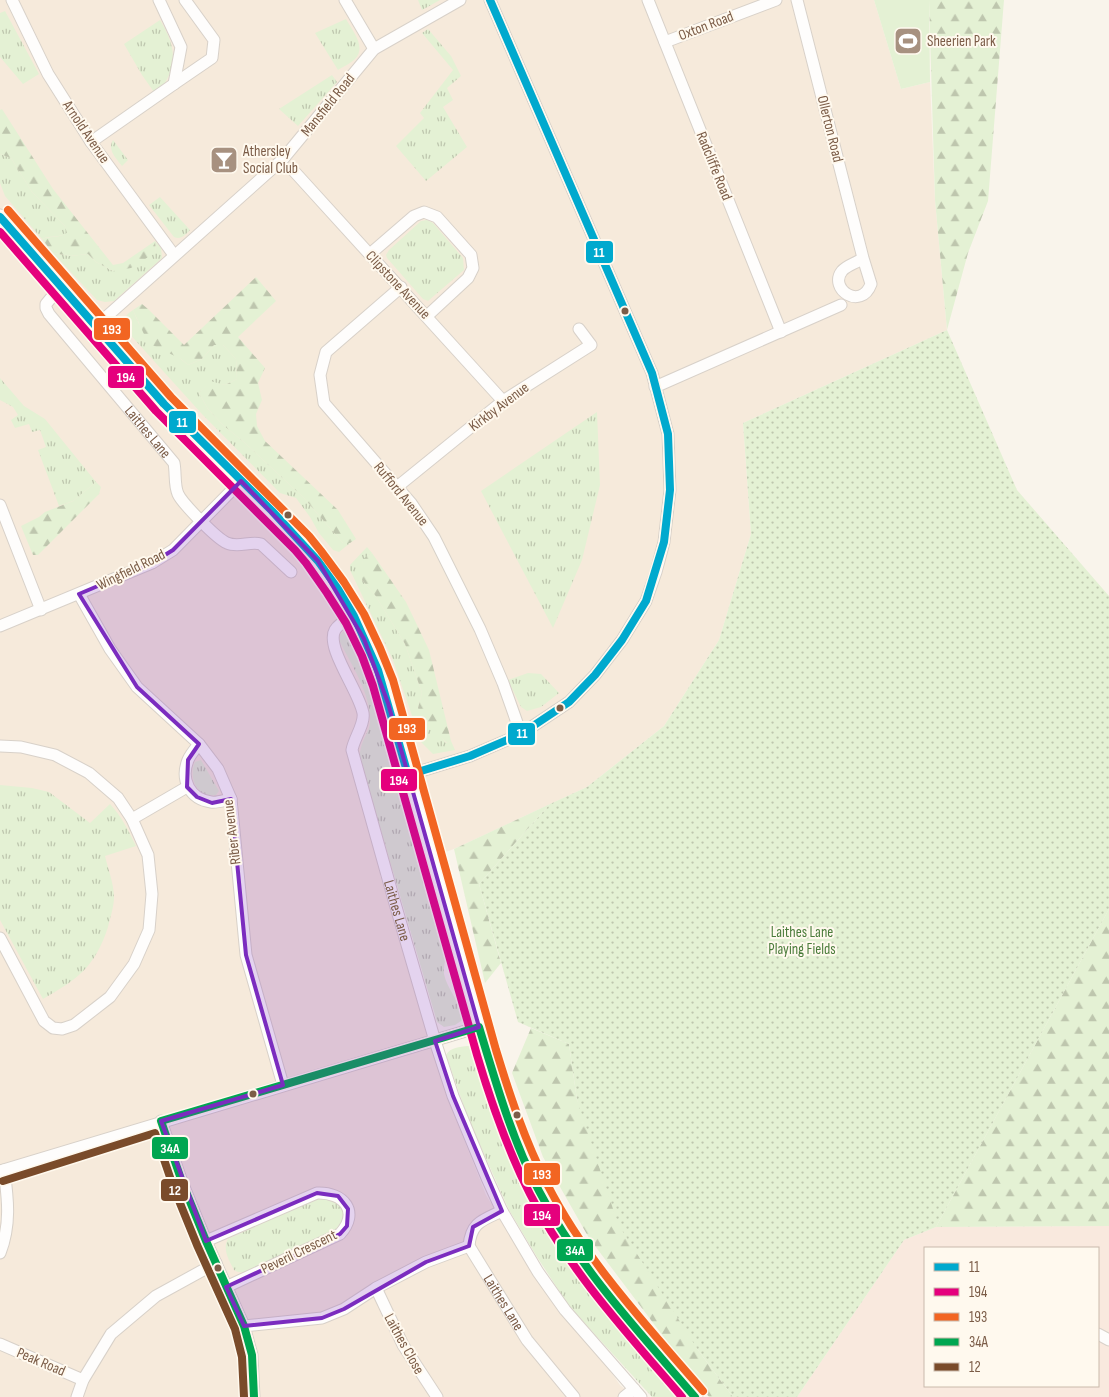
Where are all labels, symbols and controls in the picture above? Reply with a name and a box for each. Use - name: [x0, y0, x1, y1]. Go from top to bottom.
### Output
- street label: Oxton Road: [676, 7, 736, 45]
- sports icon: Sheerien Park: [893, 26, 923, 56]
- place label: Sheerien Park: [927, 32, 996, 51]
- street label: Mansfield Road: [297, 70, 359, 140]
- street label: Ollerton Road: [813, 94, 847, 164]
- street label: Arnold Avenue: [57, 96, 114, 167]
- street label: Radcliffe Road: [692, 129, 736, 203]
- place label: Athersley Social Club: [242, 142, 298, 178]
- bar icon: Athersley Social Club: [209, 145, 239, 175]
- line badge: 11: [585, 240, 614, 264]
- text: 11: [594, 244, 605, 261]
- street label: Clipstone Avenue: [361, 247, 435, 323]
- unlabelled marker: [620, 306, 630, 316]
- line badge: 193: [93, 317, 131, 341]
- text: 193: [103, 321, 121, 338]
- line badge: 194: [107, 365, 145, 389]
- text: 194: [117, 369, 136, 386]
- street label: Kirkby Avenue: [465, 378, 533, 436]
- street label: Laithes Lane: [120, 402, 175, 462]
- line badge: 11: [168, 410, 197, 434]
- text: 11: [177, 414, 188, 431]
- street label: Rufford Avenue: [369, 458, 433, 530]
- unlabelled marker: [283, 510, 293, 520]
- street label: Wingfield Road: [94, 545, 168, 595]
- unlabelled marker: [555, 703, 565, 713]
- line badge: 193: [388, 717, 426, 741]
- text: 193: [398, 720, 416, 737]
- line badge: 11: [507, 722, 536, 746]
- text: 11: [517, 725, 528, 742]
- line badge: 194: [380, 768, 418, 792]
- text: 194: [390, 772, 409, 789]
- street label: Riber Avenue: [219, 798, 245, 866]
- street label: Laithes Lane: [379, 878, 415, 943]
- park label: Laithes Lane Playing Fields: [768, 923, 836, 959]
- unlabelled marker: [248, 1089, 258, 1099]
- unlabelled marker: [512, 1110, 522, 1120]
- line badge: 34A: [151, 1136, 189, 1160]
- text: 34A: [160, 1140, 180, 1157]
- line badge: 193: [523, 1162, 561, 1186]
- text: 193: [533, 1166, 551, 1183]
- line badge: 12: [160, 1178, 189, 1202]
- text: 12: [169, 1182, 181, 1199]
- line badge: 194: [523, 1203, 561, 1227]
- text: 194: [533, 1207, 552, 1224]
- street label: Peveril Crescent: [258, 1225, 340, 1279]
- line badge: 34A: [556, 1238, 594, 1262]
- text: 34A: [565, 1242, 585, 1259]
- legend: [924, 1247, 1099, 1387]
- text: 11: [969, 1258, 980, 1277]
- unlabelled marker: [213, 1263, 223, 1273]
- street label: Laithes Lane: [479, 1271, 528, 1334]
- text: 194: [969, 1283, 987, 1302]
- text: 193: [969, 1308, 987, 1327]
- street label: Laithes Close: [380, 1310, 428, 1378]
- text: 34A: [969, 1333, 989, 1352]
- street label: Peak Road: [14, 1343, 68, 1381]
- text: 12: [969, 1358, 981, 1377]

